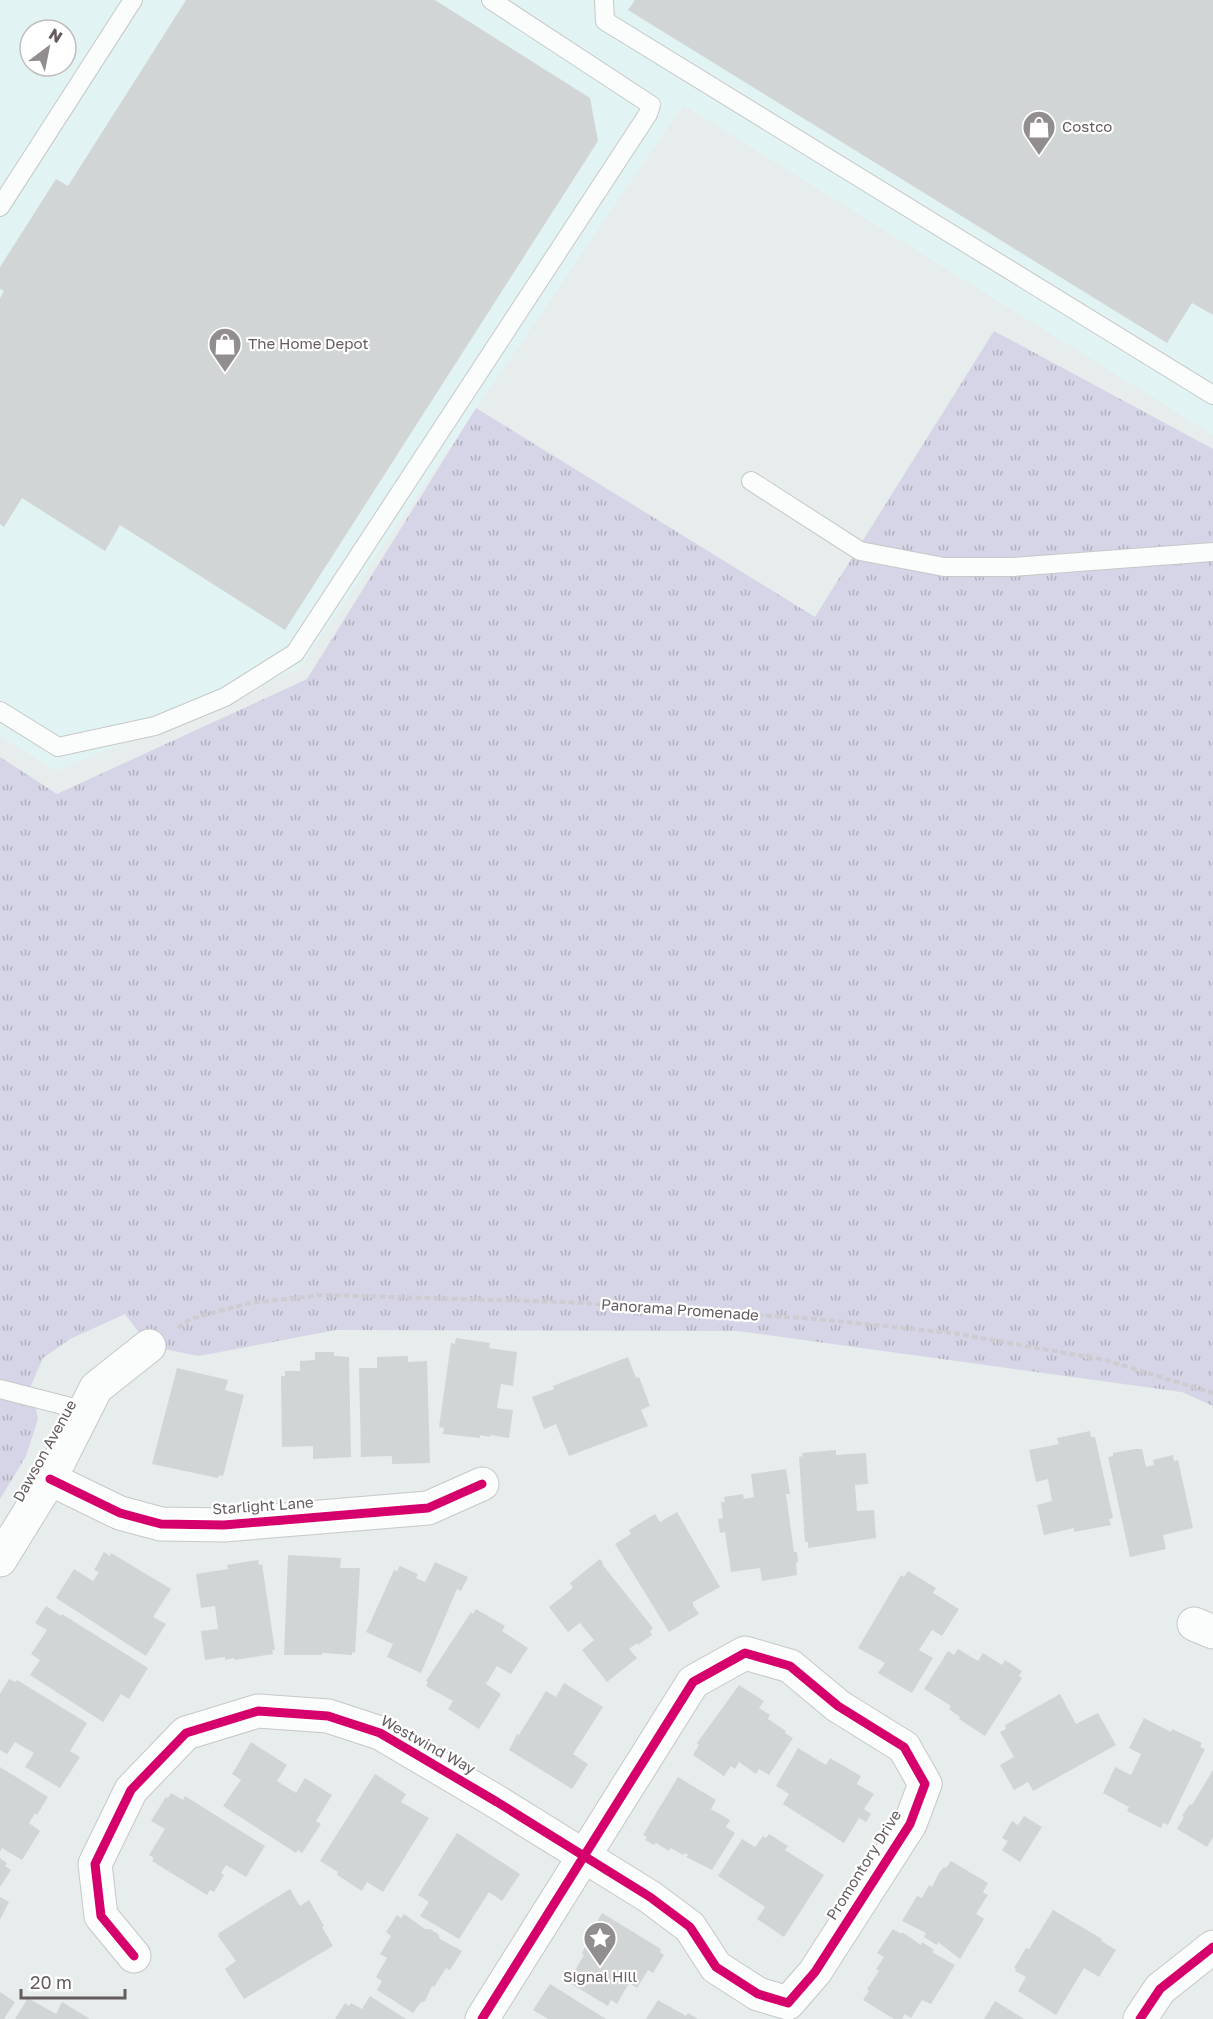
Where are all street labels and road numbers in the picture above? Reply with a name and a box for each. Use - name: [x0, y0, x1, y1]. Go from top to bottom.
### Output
- street label: Panorama Promenade: [601, 1295, 760, 1324]
- street label: Dawson Avenue: [9, 1396, 80, 1505]
- street label: Starlight Lane: [212, 1492, 315, 1518]
- street label: Westwind Way: [378, 1711, 479, 1778]
- street label: Promontory Drive: [822, 1806, 904, 1923]

